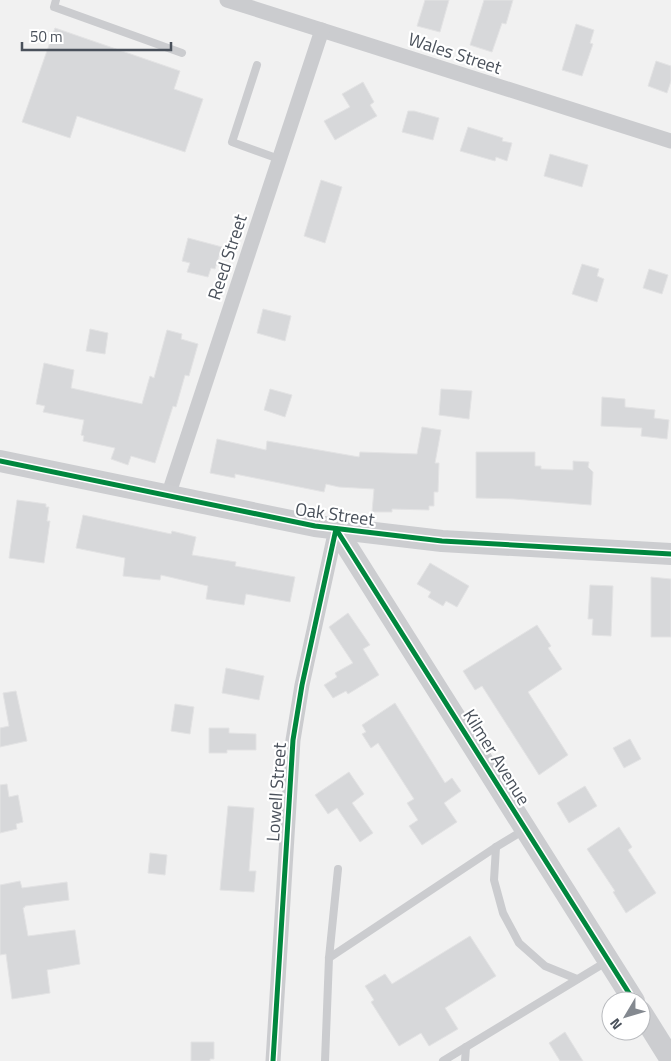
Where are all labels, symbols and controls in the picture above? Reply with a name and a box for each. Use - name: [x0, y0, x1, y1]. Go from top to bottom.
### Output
- scale bar: [22, 20, 171, 52]
- text: 50 m: [30, 25, 63, 48]
- street label: Wales Street: [405, 25, 506, 81]
- street label: Reed Street: [200, 210, 254, 303]
- street label: Oak Street: [294, 495, 377, 533]
- street label: Kilmer Avenue: [457, 704, 537, 810]
- street label: Lowell Street: [259, 741, 293, 842]
- north arrow: [601, 991, 651, 1041]
- text: N: [604, 1014, 627, 1035]

